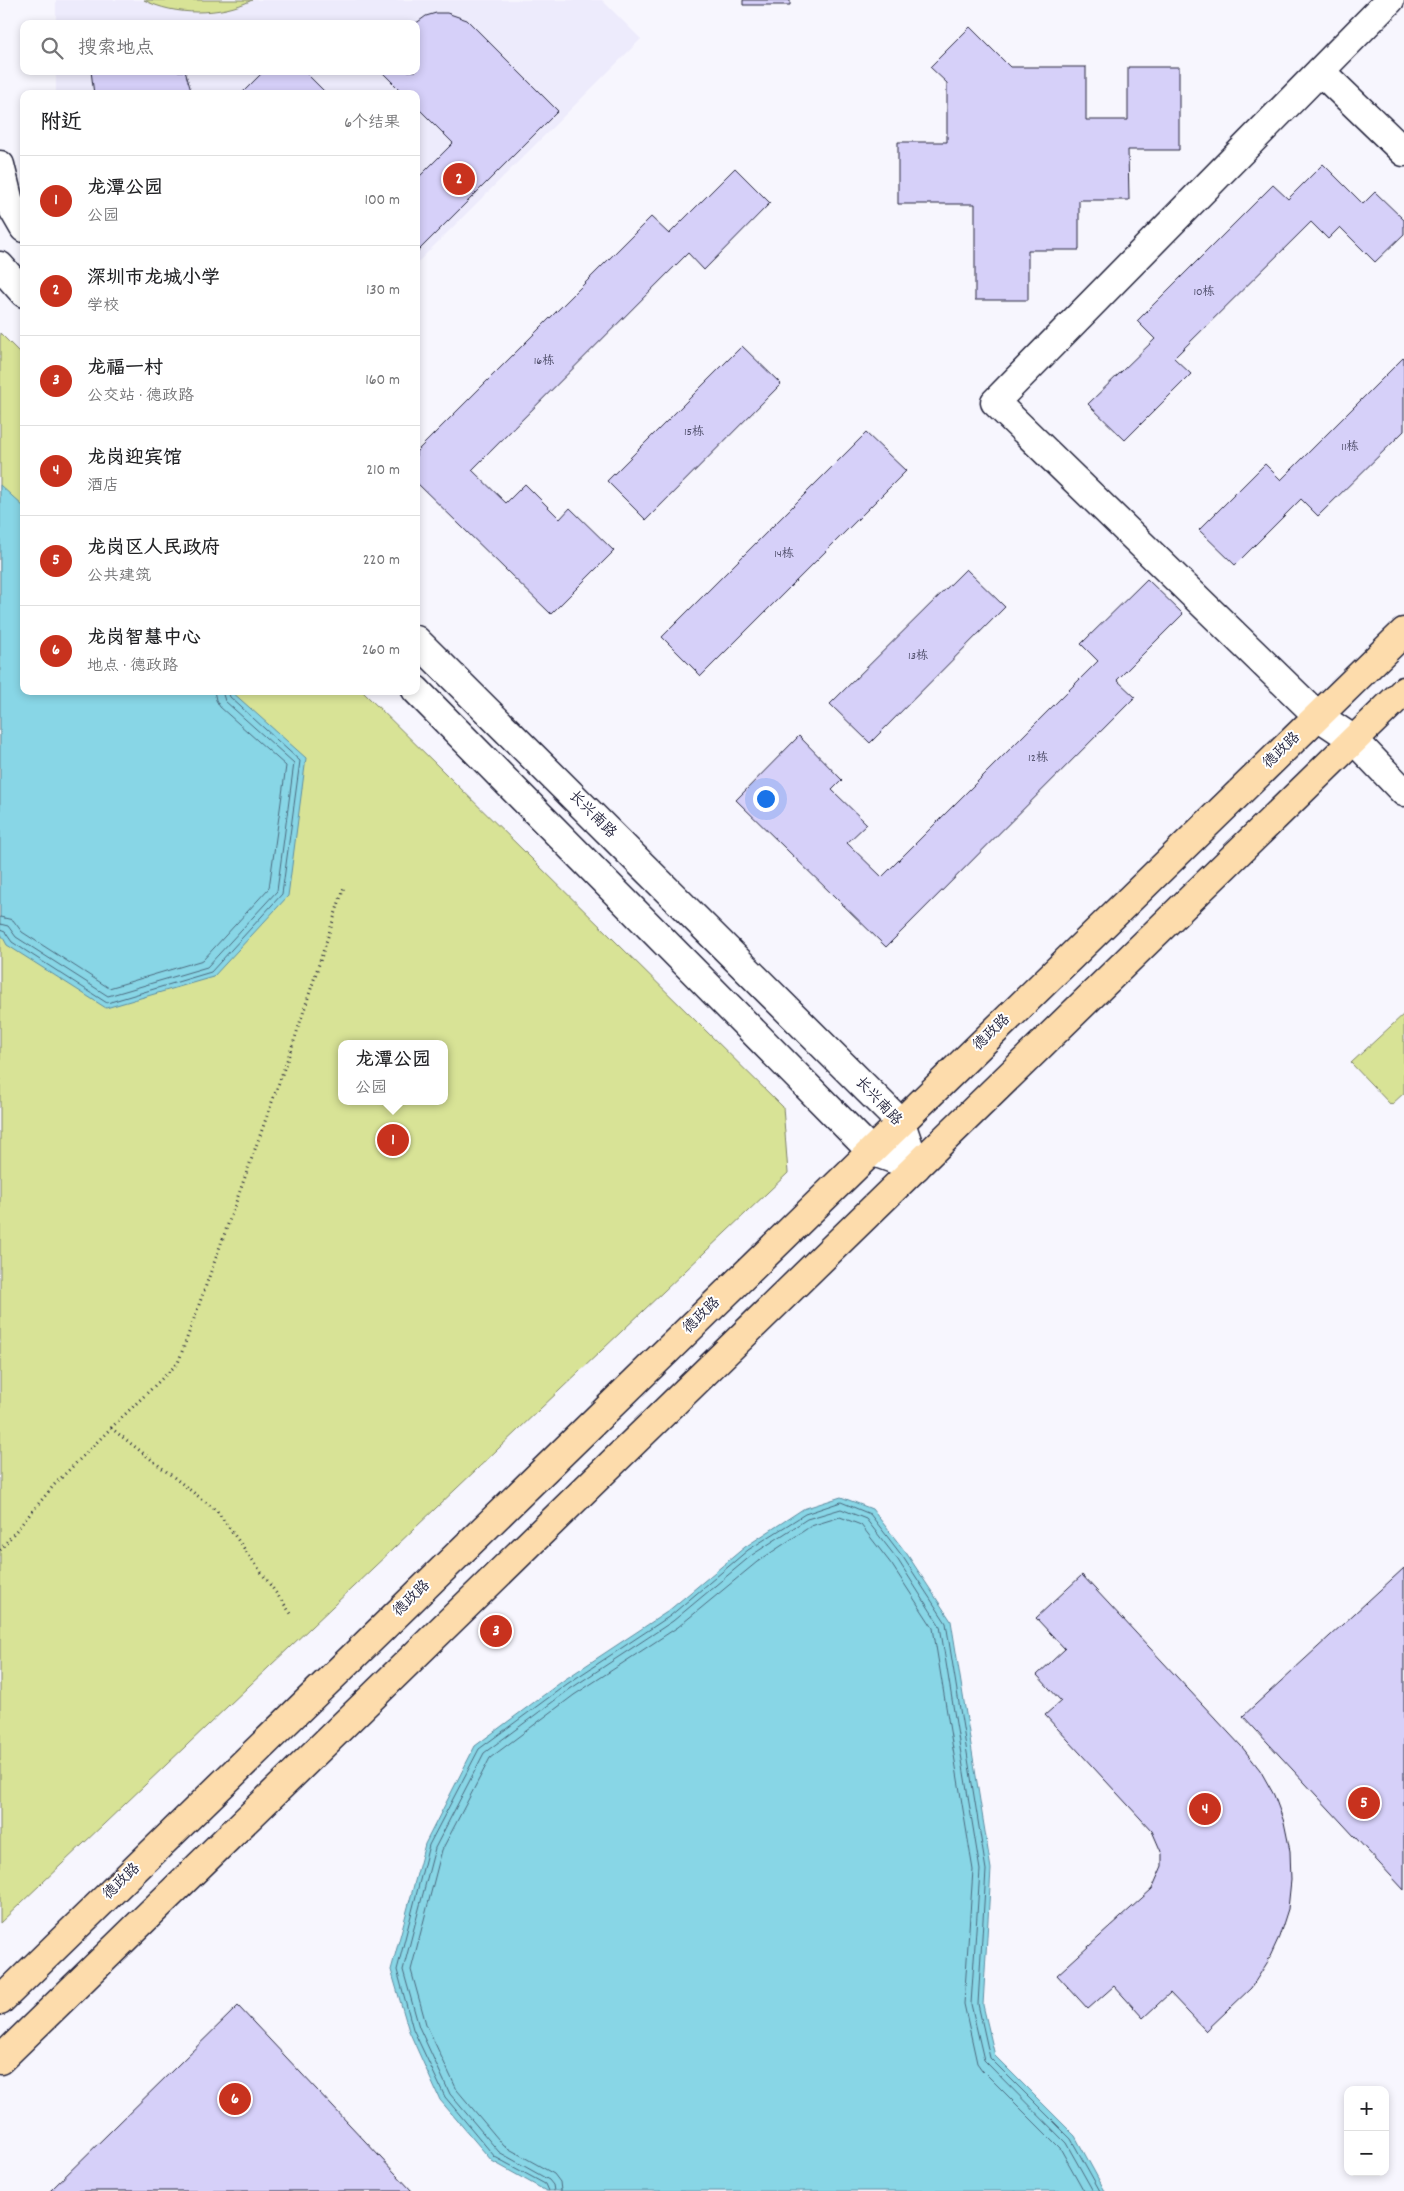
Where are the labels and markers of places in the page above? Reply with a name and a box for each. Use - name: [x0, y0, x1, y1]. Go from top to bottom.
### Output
- pin: 2: [443, 160, 475, 198]
- pin: 1: [377, 1121, 409, 1159]
- pin: 3: [480, 1612, 512, 1650]
- pin: 5: [1348, 1784, 1380, 1822]
- pin: 4: [1189, 1790, 1221, 1828]
- pin: 6: [219, 2080, 251, 2118]

